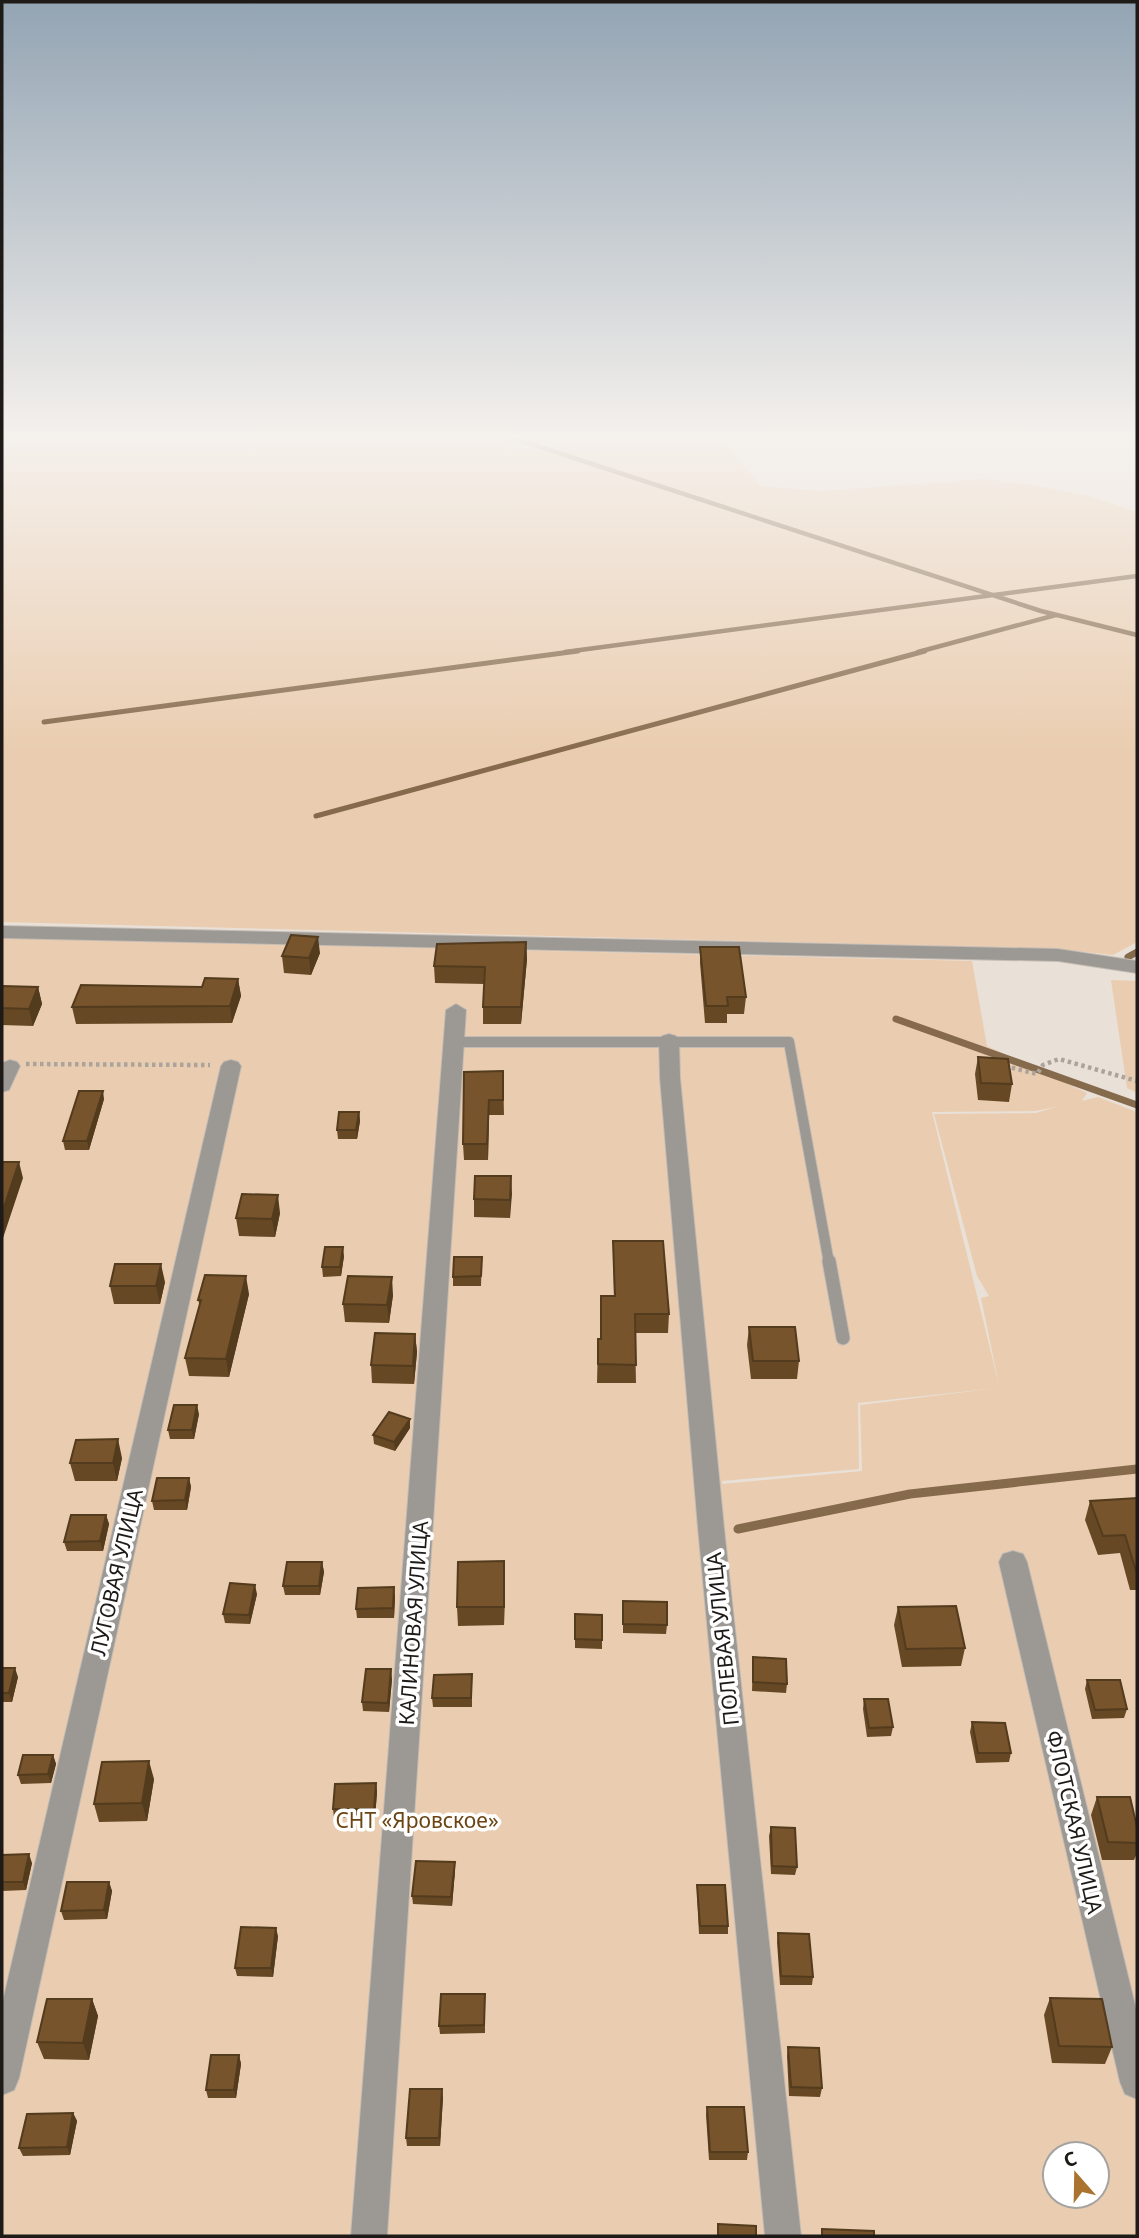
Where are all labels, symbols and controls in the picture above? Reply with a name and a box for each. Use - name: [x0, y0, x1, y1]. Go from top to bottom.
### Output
- street label: ЛУГОВАЯ УЛИЦА: [83, 1485, 149, 1658]
- street label: КАЛИНОВАЯ УЛИЦА: [392, 1519, 434, 1726]
- street label: ПОЛЕВАЯ УЛИЦА: [699, 1550, 745, 1727]
- street label: ФЛОТСКАЯ УЛИЦА: [1040, 1728, 1110, 1917]
- park label: СНТ «Яровское»: [335, 1806, 499, 1834]
- north arrow: [1041, 2140, 1111, 2210]
- text: С: [1060, 2145, 1080, 2173]

